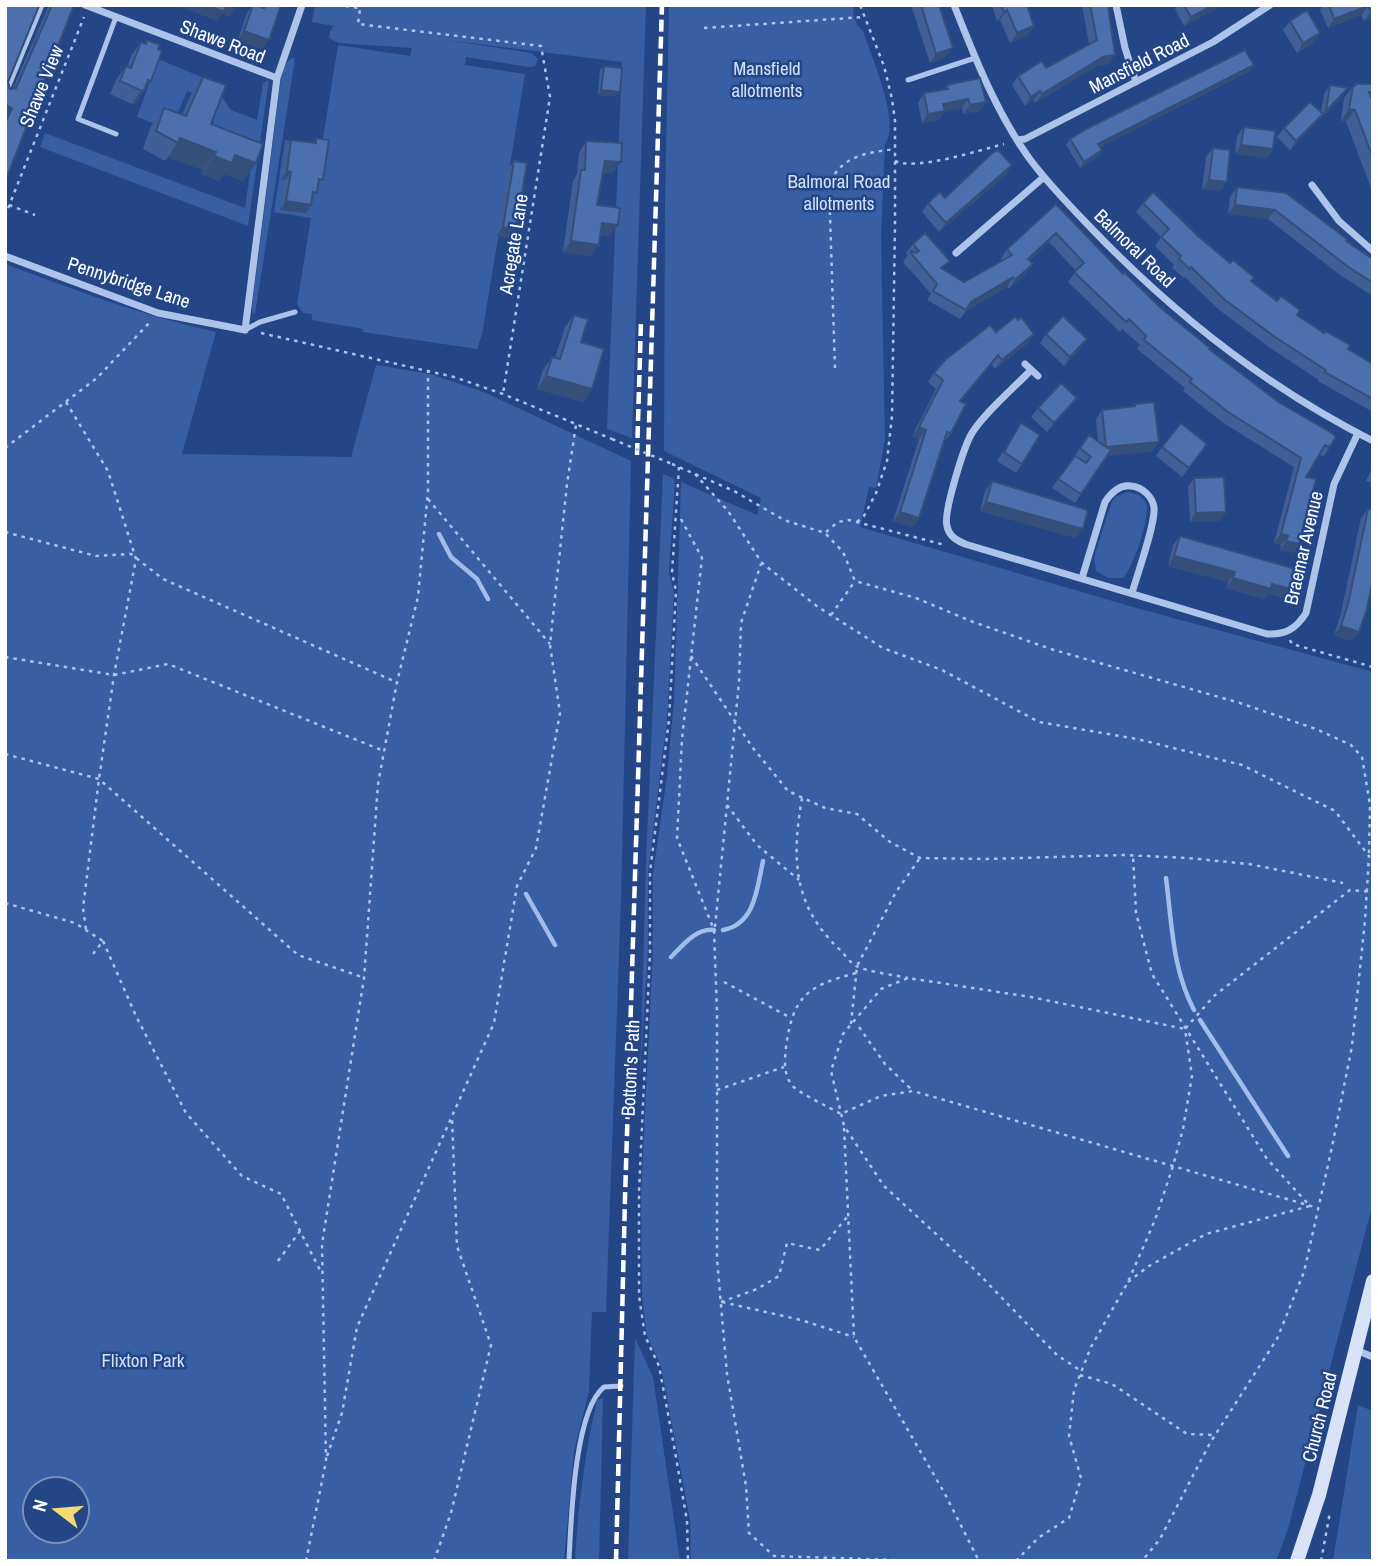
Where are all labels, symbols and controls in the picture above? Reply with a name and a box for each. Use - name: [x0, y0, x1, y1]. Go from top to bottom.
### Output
- street label: Shawe Road: [177, 13, 269, 69]
- street label: Mansfield Road: [1084, 27, 1194, 99]
- street label: Shawe View: [13, 40, 70, 131]
- park label: Mansfield allotments: [731, 55, 803, 103]
- park label: Balmoral Road allotments: [787, 168, 891, 216]
- street label: Acregate Lane: [492, 192, 534, 297]
- street label: Balmoral Road: [1089, 203, 1181, 293]
- street label: Pennybridge Lane: [64, 250, 194, 314]
- street label: Braemar Avenue: [1277, 489, 1329, 607]
- street label: Bottom's Path: [614, 1019, 646, 1117]
- park label: Flixton Park: [101, 1347, 185, 1373]
- street label: Church Road: [1295, 1369, 1343, 1465]
- north arrow: [21, 1475, 91, 1545]
- text: N: [26, 1496, 54, 1514]

